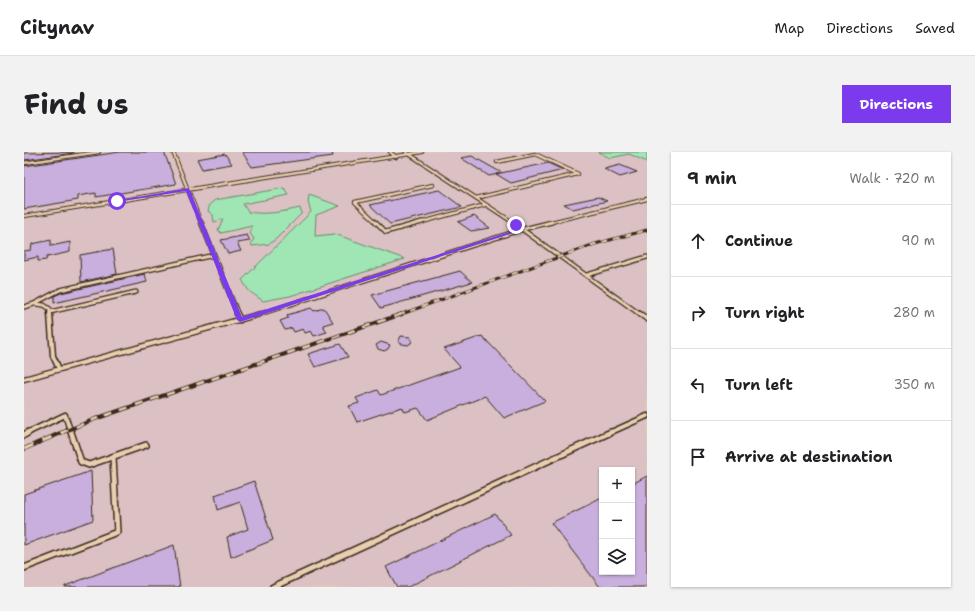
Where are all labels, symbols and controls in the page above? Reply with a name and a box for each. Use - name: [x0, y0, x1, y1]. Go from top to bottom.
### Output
- text: Citynav: [20, 15, 94, 40]
- text: Map: [775, 19, 805, 37]
- text: Directions: [827, 19, 893, 37]
- text: Saved: [915, 19, 955, 37]
- text: Find us: [24, 85, 129, 123]
- button: Directions: [842, 85, 951, 123]
- text: 9 min: [687, 167, 737, 189]
- text: Walk · 720 m: [850, 170, 935, 187]
- route start: [108, 192, 126, 210]
- route end: [507, 216, 525, 234]
- icon: ahead: [687, 230, 709, 252]
- text: Continue: [725, 231, 793, 251]
- text: 90 m: [901, 232, 935, 249]
- icon: right: [687, 302, 709, 324]
- text: Turn right: [725, 303, 805, 323]
- text: 280 m: [893, 304, 935, 321]
- icon: left: [687, 374, 709, 396]
- text: Turn left: [725, 375, 793, 395]
- text: 350 m: [894, 376, 935, 393]
- icon: arrive: [687, 446, 709, 468]
- text: Arrive at destination: [725, 447, 893, 467]
- map controls: [599, 467, 635, 575]
- button: +: [599, 467, 635, 503]
- button: −: [599, 503, 635, 539]
- button: layers: [599, 539, 635, 575]

